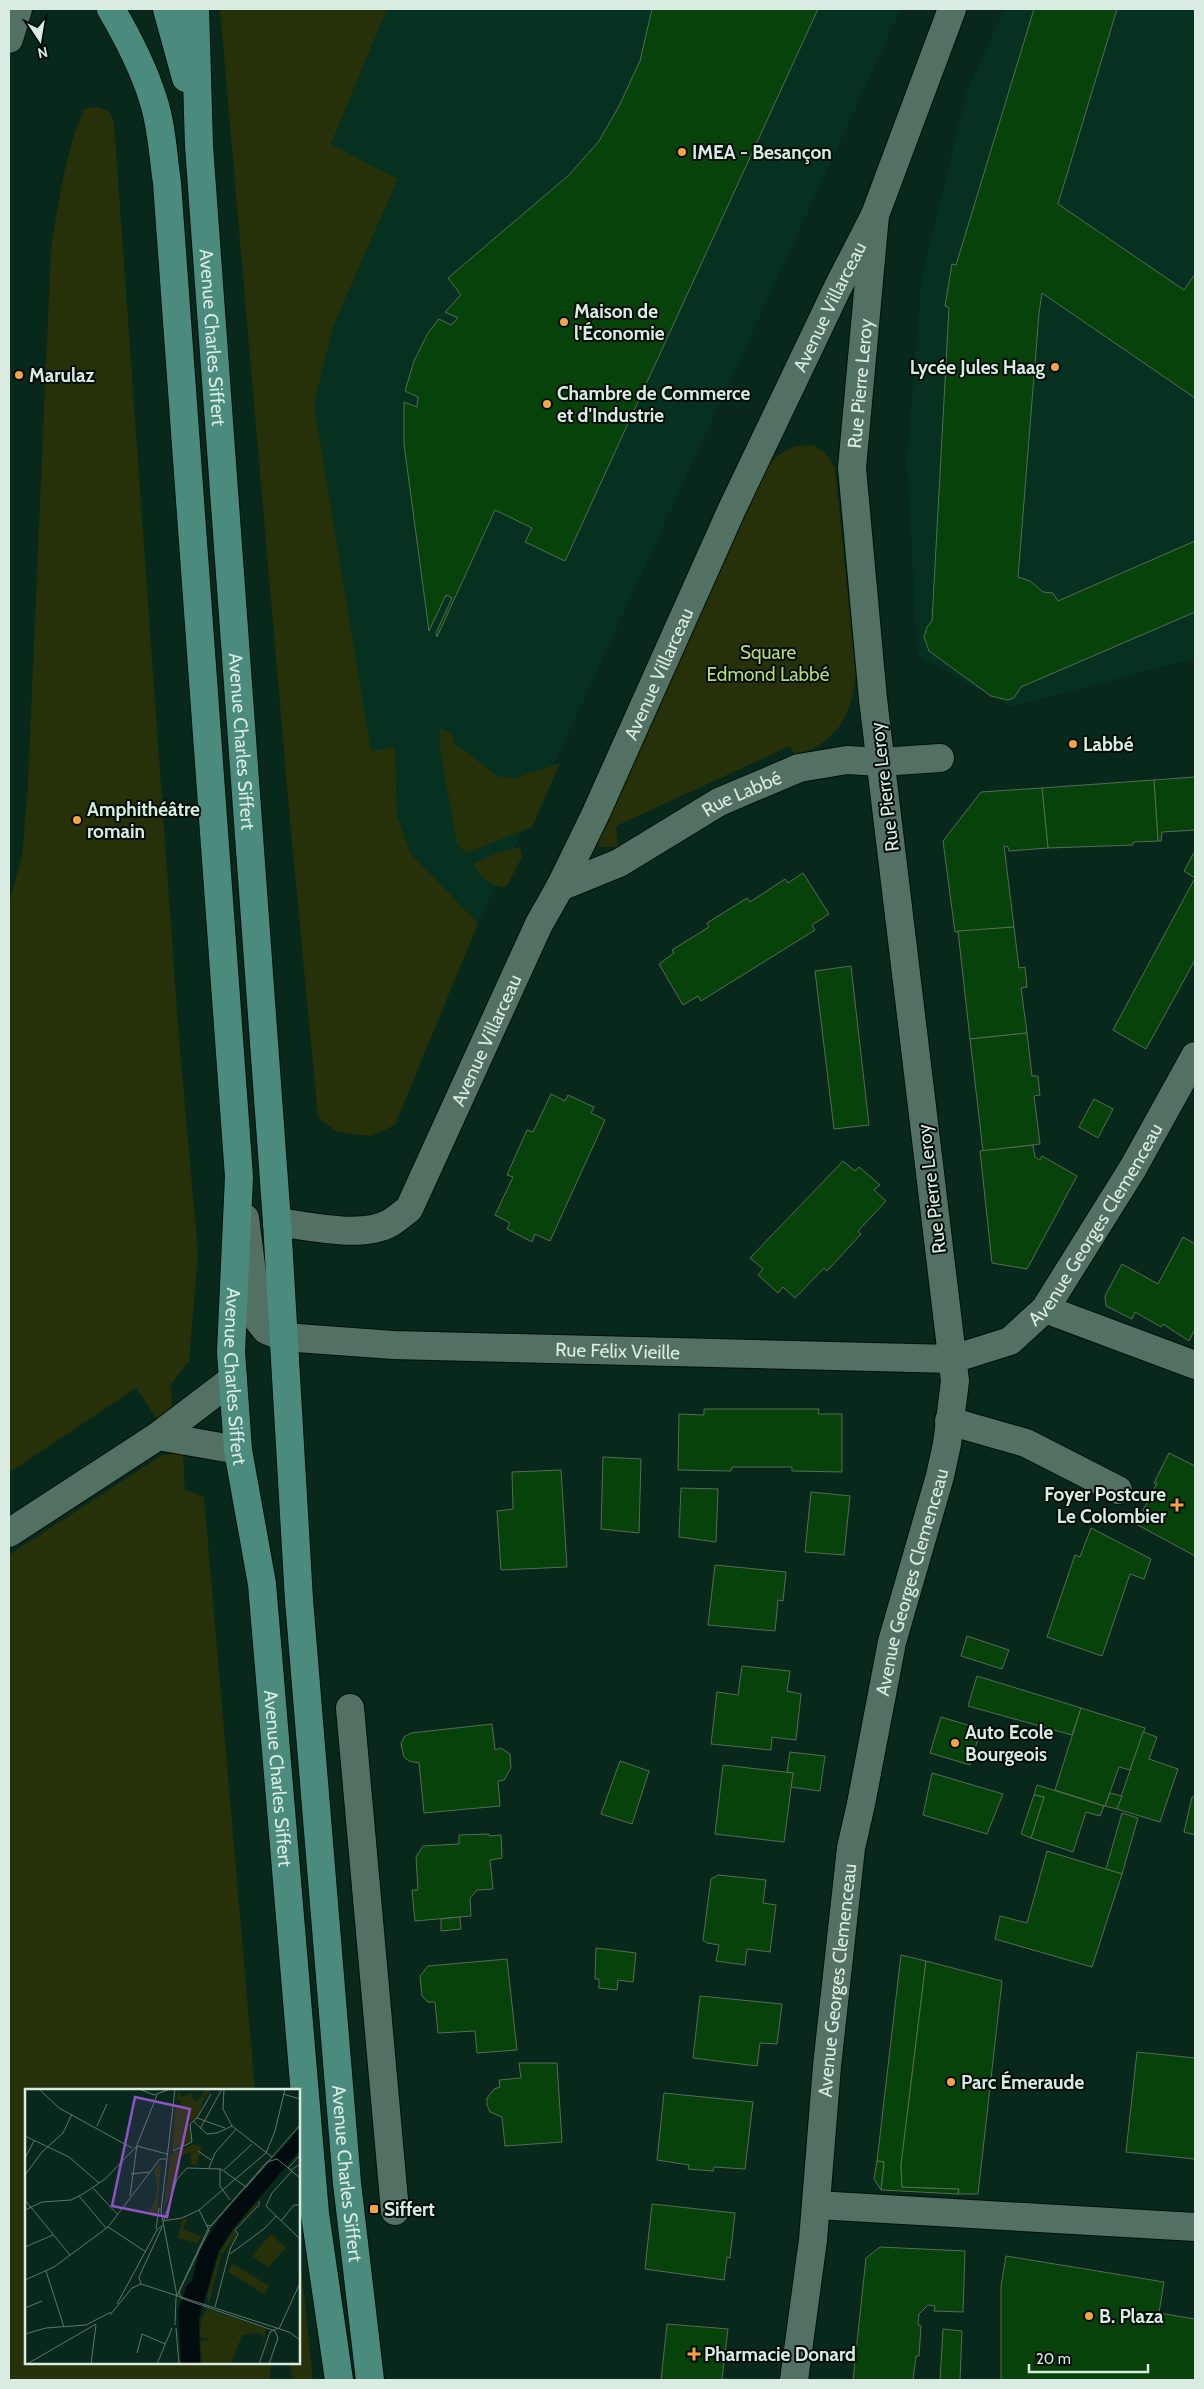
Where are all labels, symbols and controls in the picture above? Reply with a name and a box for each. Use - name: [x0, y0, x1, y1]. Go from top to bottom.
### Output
- north arrow: [15, 15, 65, 65]
- text: N: [36, 43, 49, 63]
- place label: IMEA - Besançon: [692, 141, 832, 164]
- marker: IMEA - Besançon: [676, 146, 688, 158]
- street label: Avenue Villarceau: [788, 238, 871, 376]
- street label: Avenue Charles Siffert: [194, 248, 230, 427]
- place label: Maison de l'Économie: [574, 300, 665, 345]
- marker: Maison de l'Économie: [558, 316, 570, 328]
- street label: Rue Pierre Leroy: [843, 317, 878, 449]
- place label: Lycée Jules Haag: [910, 356, 1045, 379]
- marker: Lycée Jules Haag: [1049, 361, 1061, 373]
- place label: Marulaz: [29, 364, 94, 387]
- marker: Marulaz: [13, 369, 25, 381]
- place label: Chambre de Commerce et d'Industrie: [557, 382, 751, 427]
- marker: Chambre de Commerce et d'Industrie: [541, 398, 553, 410]
- street label: Avenue Villarceau: [619, 604, 698, 744]
- park label: Square Edmond Labbé: [707, 641, 830, 686]
- street label: Avenue Charles Siffert: [224, 652, 260, 831]
- street label: Rue Pierre Leroy: [865, 721, 904, 853]
- place label: Labbé: [1083, 733, 1134, 756]
- marker: Labbé: [1067, 738, 1079, 750]
- street label: Rue Labbé: [698, 766, 785, 822]
- place label: Amphithéâtre romain: [87, 798, 200, 843]
- marker: Amphithéâtre romain: [71, 814, 83, 826]
- street label: Avenue Villarceau: [447, 971, 526, 1110]
- street label: Avenue Georges Clemenceau: [1023, 1119, 1168, 1331]
- street label: Rue Pierre Leroy: [912, 1123, 951, 1255]
- street label: Avenue Charles Siffert: [219, 1287, 252, 1467]
- street label: Rue Félix Vieille: [555, 1338, 681, 1364]
- street label: Avenue Georges Clemenceau: [871, 1466, 953, 1698]
- place label: Foyer Postcure Le Colombier: [1044, 1483, 1167, 1528]
- marker: Foyer Postcure Le Colombier: [1170, 1498, 1184, 1512]
- street label: Avenue Charles Siffert: [259, 1689, 297, 1868]
- place label: Auto Ecole Bourgeois: [965, 1721, 1054, 1766]
- marker: Auto Ecole Bourgeois: [949, 1737, 961, 1749]
- street label: Avenue Georges Clemenceau: [814, 1862, 861, 2098]
- place label: Parc Émeraude: [961, 2070, 1084, 2094]
- marker: Parc Émeraude: [945, 2076, 957, 2088]
- street label: Avenue Charles Siffert: [327, 2084, 367, 2264]
- inset map: [25, 2089, 300, 2364]
- place label: Siffert: [384, 2198, 435, 2221]
- marker: Siffert: [368, 2203, 380, 2215]
- place label: B. Plaza: [1099, 2305, 1164, 2328]
- marker: B. Plaza: [1083, 2310, 1095, 2322]
- scale bar: [1029, 2342, 1148, 2374]
- place label: Pharmacie Donard: [704, 2343, 856, 2366]
- marker: Pharmacie Donard: [688, 2348, 700, 2360]
- text: 20 m: [1036, 2350, 1071, 2368]

